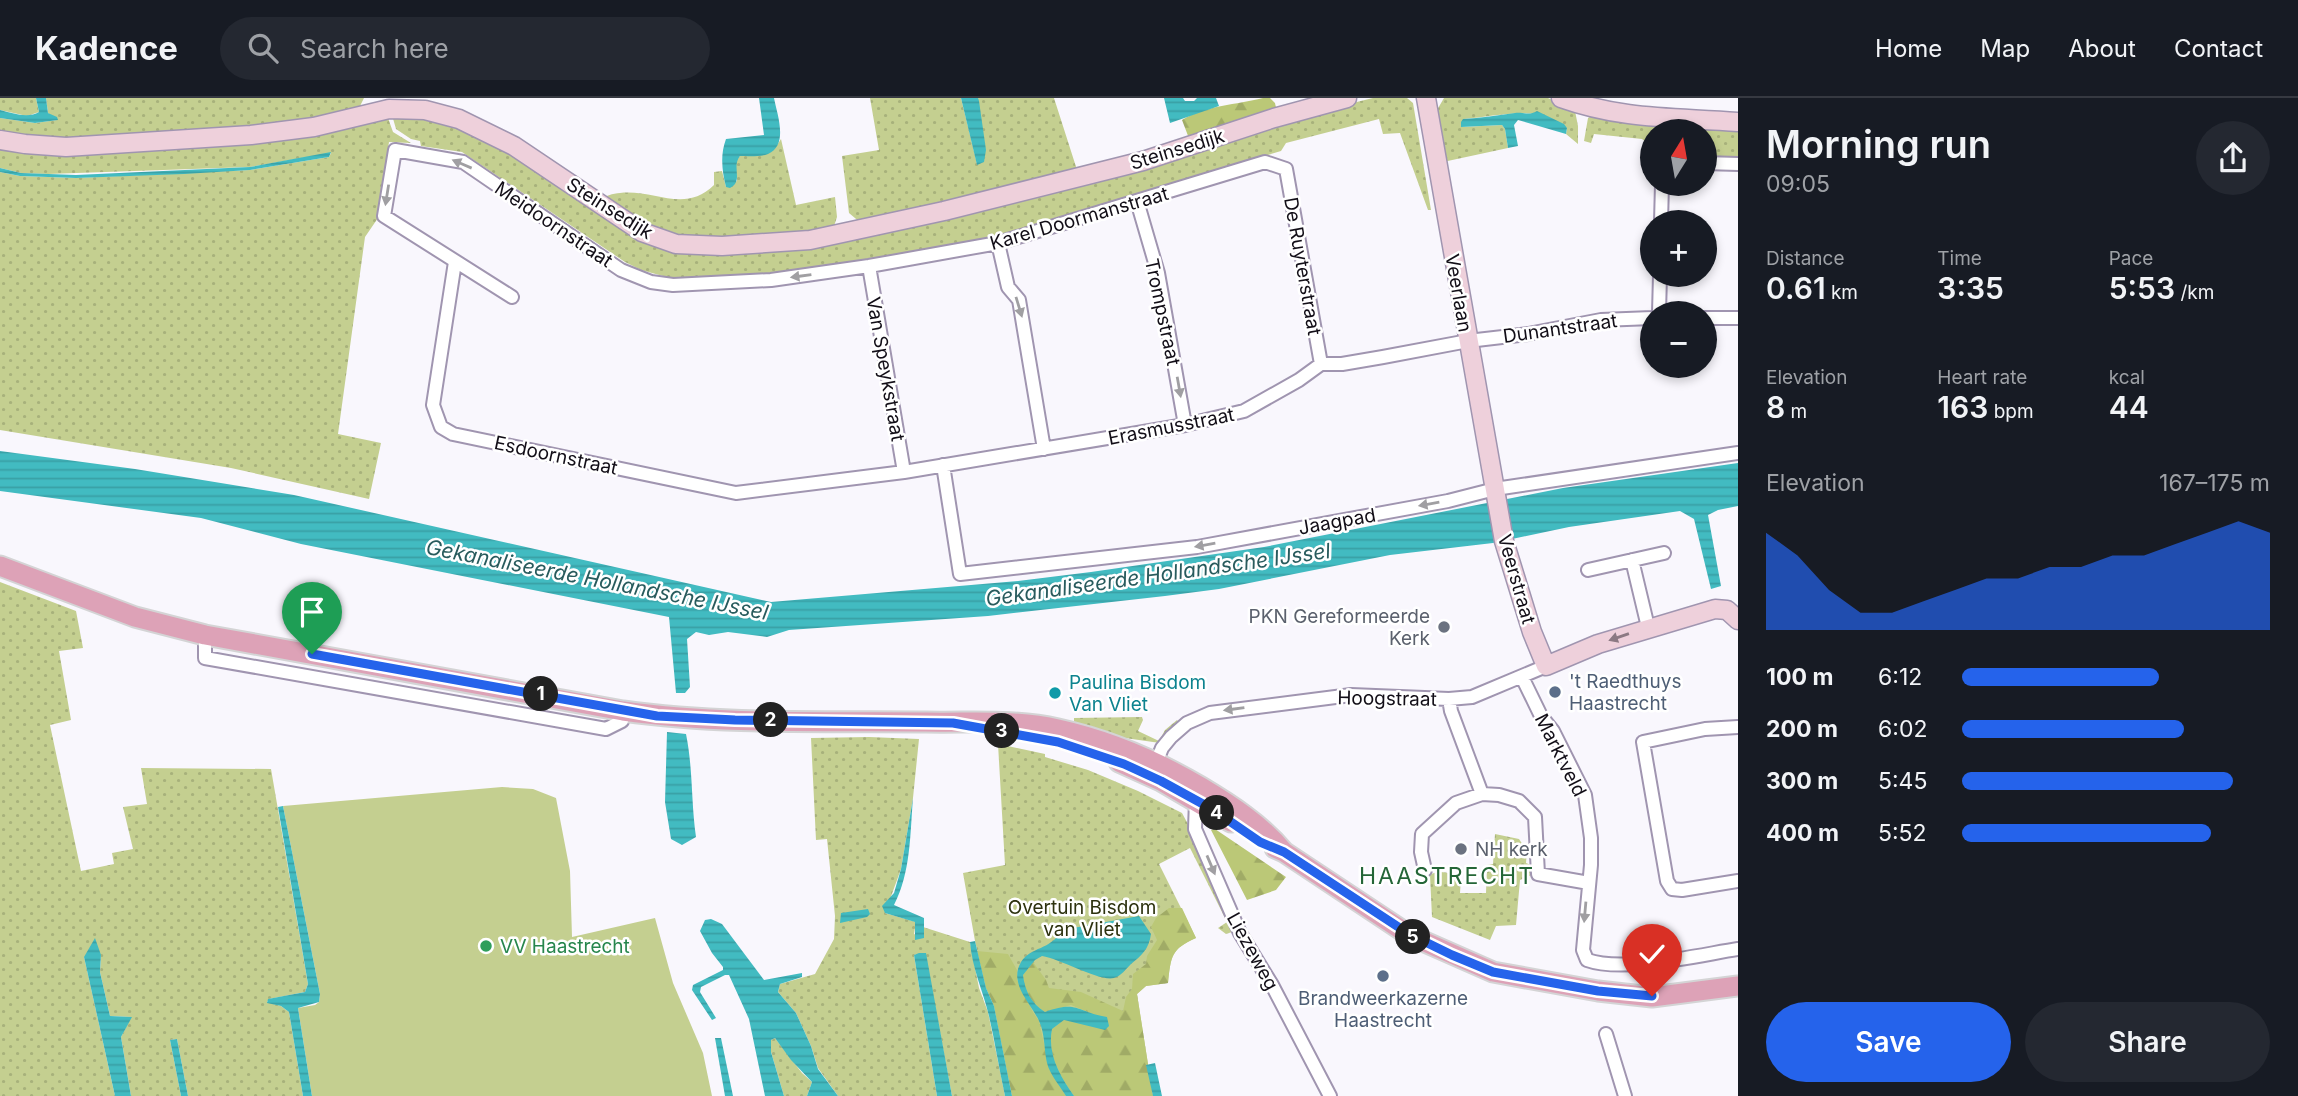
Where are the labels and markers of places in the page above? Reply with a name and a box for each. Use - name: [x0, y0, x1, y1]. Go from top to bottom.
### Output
- pin: [282, 582, 342, 654]
- place label: PKN Gereformeerde Kerk: [1249, 605, 1431, 650]
- marker: PKN Gereformeerde Kerk: [1436, 619, 1452, 635]
- place label: 't Raedthuys Haastrecht: [1569, 670, 1681, 715]
- place label: Paulina Bisdom Van Vliet: [1069, 671, 1206, 716]
- pin: 1: [524, 676, 558, 712]
- marker: 't Raedthuys Haastrecht: [1547, 684, 1563, 700]
- marker: Paulina Bisdom Van Vliet: [1047, 685, 1063, 701]
- pin: 2: [754, 702, 788, 738]
- pin: 3: [984, 714, 1020, 748]
- pin: 4: [1200, 796, 1234, 830]
- place label: NH kerk: [1475, 838, 1548, 861]
- marker: NH kerk: [1453, 841, 1469, 857]
- pin: 5: [1396, 920, 1430, 954]
- pin: [1622, 924, 1682, 996]
- place label: VV Haastrecht: [500, 935, 630, 958]
- marker: VV Haastrecht: [478, 938, 494, 954]
- marker: Brandweerkazerne Haastrecht: [1375, 968, 1391, 984]
- place label: Brandweerkazerne Haastrecht: [1298, 987, 1468, 1032]

